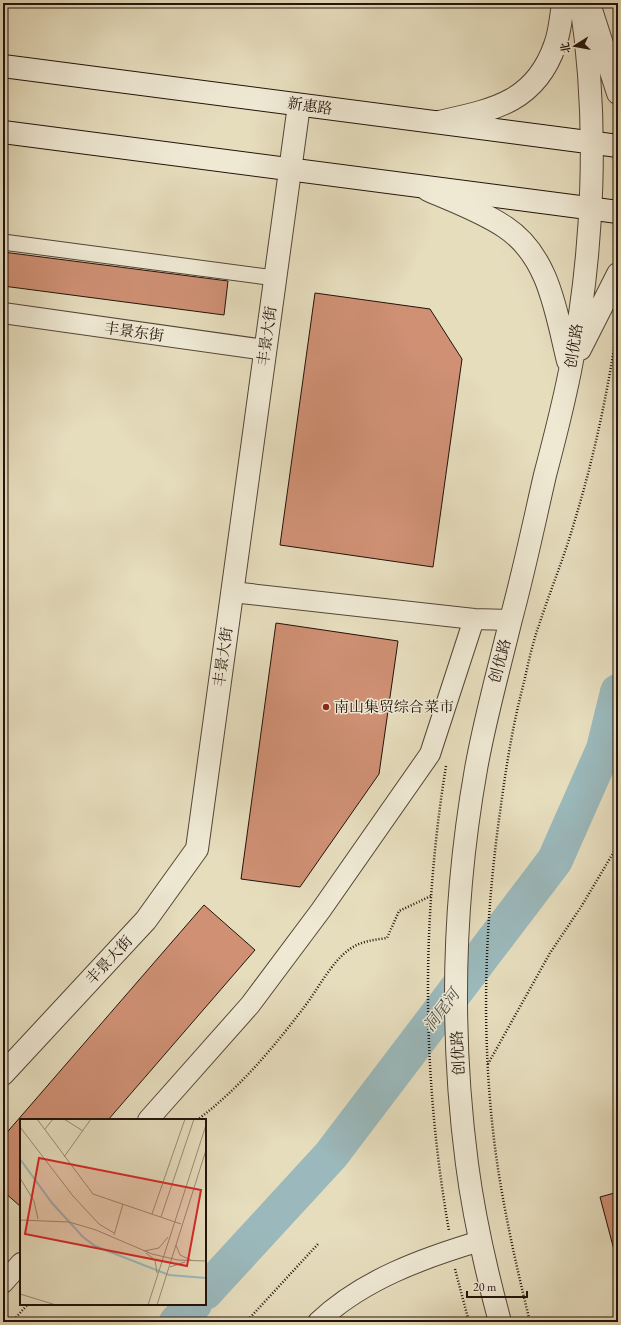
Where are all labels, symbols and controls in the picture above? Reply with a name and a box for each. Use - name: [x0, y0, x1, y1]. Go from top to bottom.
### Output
- north arrow: [555, 26, 595, 66]
- text: 北: [557, 41, 573, 55]
- street label: 新惠路: [286, 93, 334, 118]
- street label: 丰景大街: [253, 305, 280, 367]
- street label: 丰景东街: [103, 318, 165, 345]
- street label: 创优路: [561, 322, 586, 370]
- street label: 丰景大街: [209, 626, 236, 688]
- street label: 创优路: [485, 637, 515, 685]
- place label: 南山集贸综合菜市: [334, 697, 454, 716]
- marker: 南山集贸综合菜市: [321, 702, 331, 712]
- street label: 丰景大街: [81, 931, 136, 988]
- water label: 洞尾河: [419, 982, 466, 1036]
- street label: 创优路: [447, 1030, 468, 1076]
- inset map: [20, 1119, 206, 1305]
- scale bar: [467, 1273, 527, 1299]
- text: 20 m: [473, 1279, 497, 1295]

